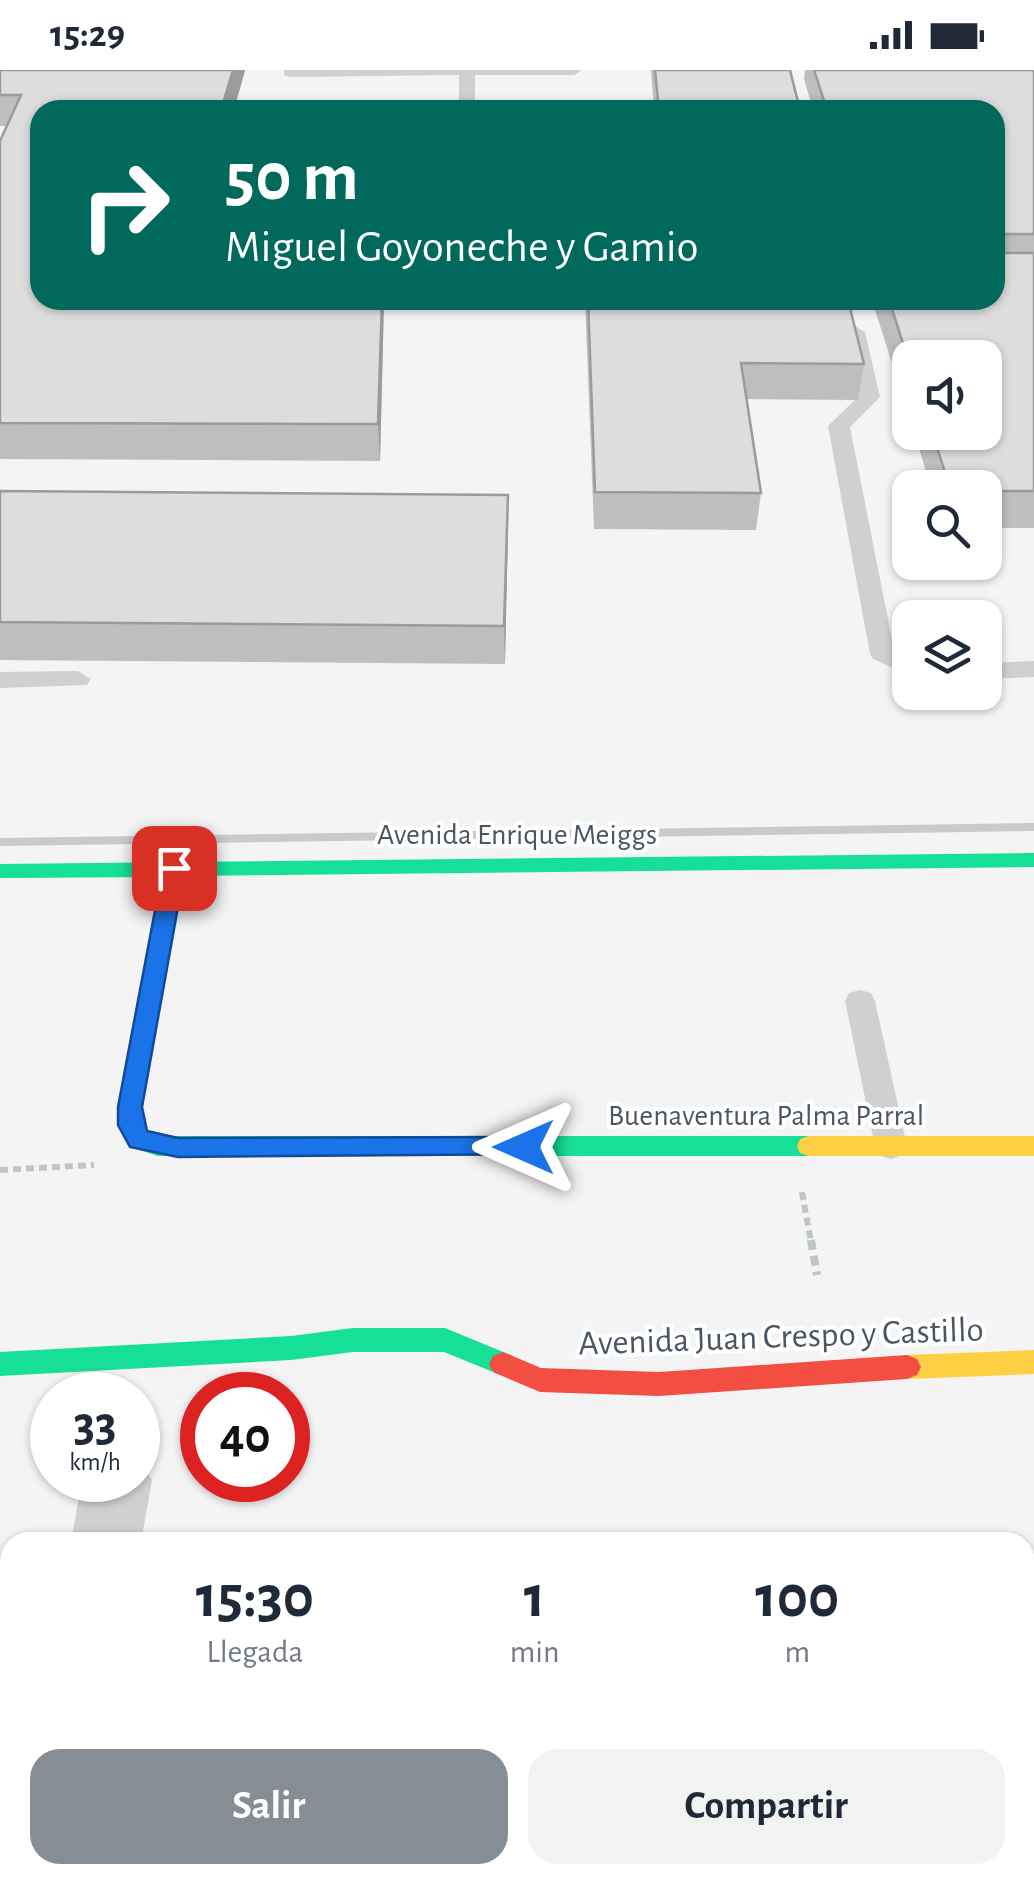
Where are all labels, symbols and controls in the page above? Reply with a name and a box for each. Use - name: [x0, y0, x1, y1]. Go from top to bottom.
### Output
- text: 15:29: [50, 16, 125, 54]
- icon: right: [60, 140, 190, 270]
- text: 50 m: [225, 143, 359, 213]
- text: Miguel Goyoneche y Gamio: [225, 225, 699, 270]
- map controls: [892, 340, 1002, 710]
- button: sound: [892, 340, 1002, 450]
- button: search: [892, 470, 1002, 580]
- button: layers: [892, 600, 1002, 710]
- street label: Avenida Enrique Meiggs: [377, 820, 657, 850]
- pin: [132, 826, 217, 911]
- icon: arrive: [147, 841, 202, 896]
- position arrow: [472, 1095, 576, 1199]
- street label: Buenaventura Palma Parral: [608, 1101, 924, 1131]
- street label: Avenida Juan Crespo y Castillo: [578, 1312, 984, 1362]
- speed limit sign: 40: [180, 1372, 310, 1502]
- text: 33: [73, 1400, 117, 1450]
- text: km/h: [69, 1450, 121, 1475]
- text: 15:30: [196, 1568, 314, 1628]
- text: 1: [524, 1568, 545, 1628]
- text: 100: [755, 1568, 839, 1628]
- text: Llegada: [206, 1636, 303, 1668]
- text: min: [510, 1636, 560, 1668]
- text: m: [784, 1636, 810, 1668]
- button: Salir: [30, 1749, 508, 1864]
- button: Compartir: [528, 1749, 1005, 1864]

